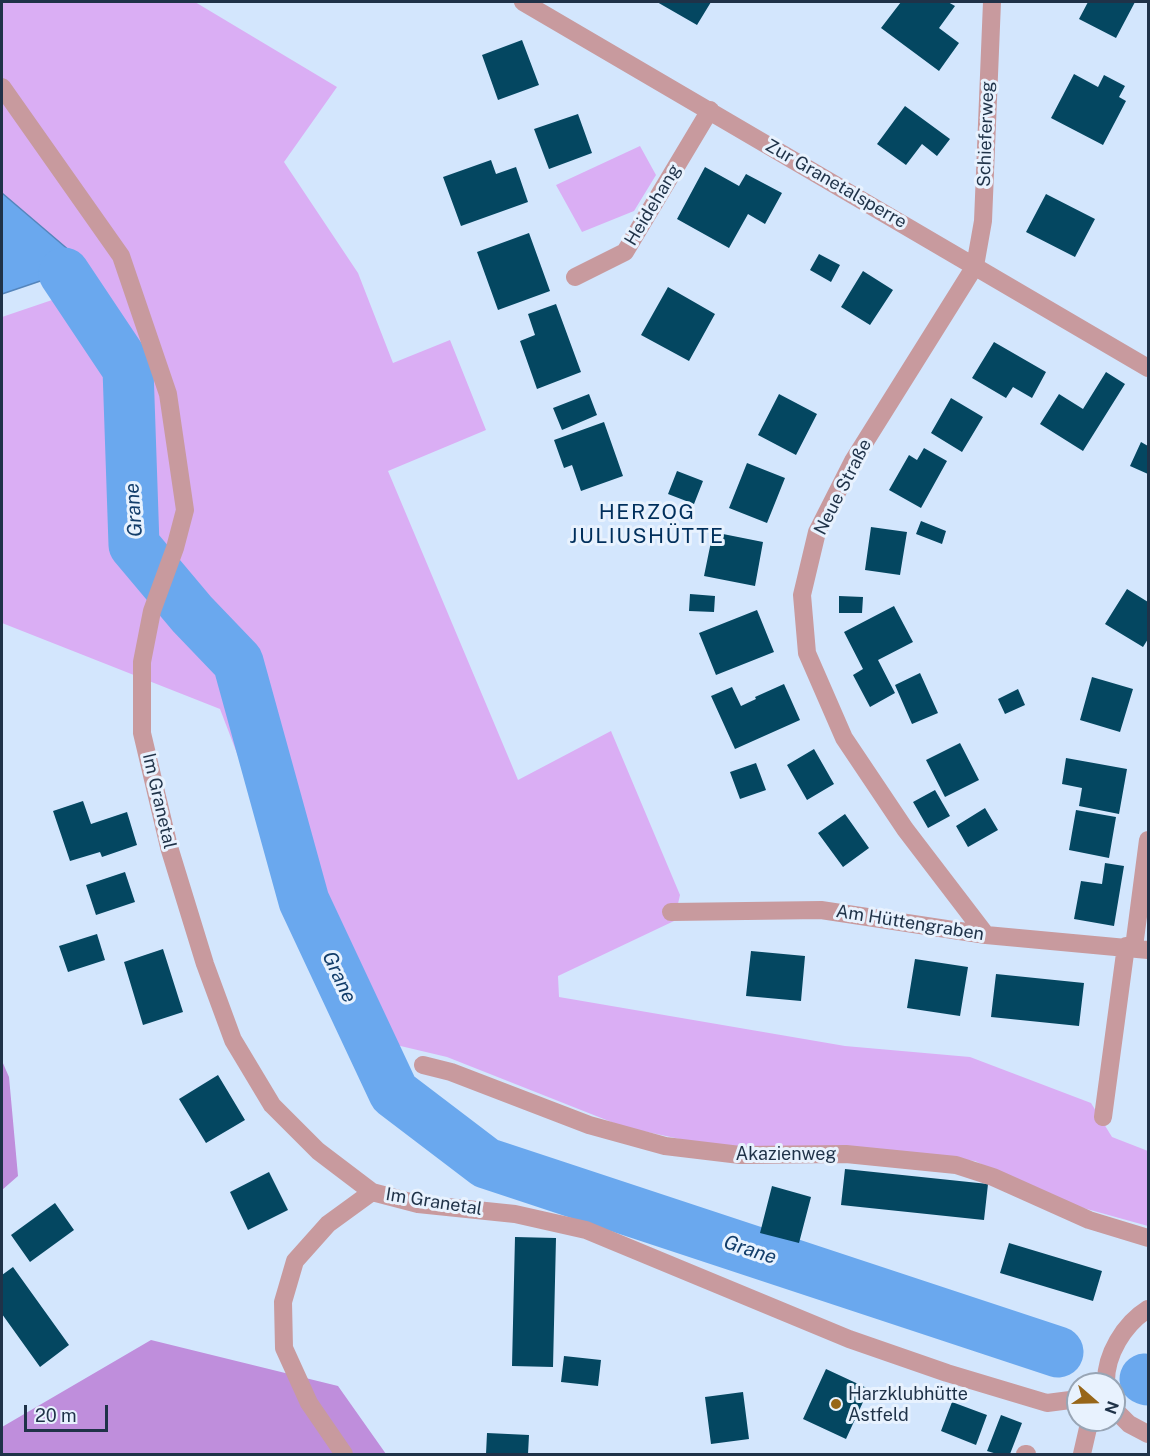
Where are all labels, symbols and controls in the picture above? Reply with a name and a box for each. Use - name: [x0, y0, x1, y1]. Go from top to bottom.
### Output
- street label: Schieferweg: [973, 81, 999, 187]
- street label: Zur Granetalsperre: [761, 135, 911, 233]
- street label: Heidehang: [620, 160, 686, 250]
- street label: Neue Straße: [810, 435, 876, 539]
- water label: Grane: [120, 482, 148, 538]
- district label: HERZOG JULIUSHÜTTE: [569, 500, 725, 550]
- street label: Im Granetal: [138, 751, 180, 851]
- street label: Am Hüttengraben: [834, 901, 986, 945]
- water label: Grane: [317, 947, 361, 1007]
- street label: Akazienweg: [735, 1143, 837, 1165]
- street label: Im Granetal: [384, 1184, 484, 1220]
- water label: Grane: [721, 1230, 779, 1270]
- north arrow: [1066, 1372, 1126, 1432]
- place label: Harzklubhütte Astfeld: [848, 1383, 968, 1426]
- scale bar: [27, 1393, 111, 1431]
- marker: Harzklubhütte Astfeld: [829, 1397, 843, 1411]
- text: N: [1100, 1399, 1123, 1417]
- text: 20 m: [35, 1405, 77, 1426]

